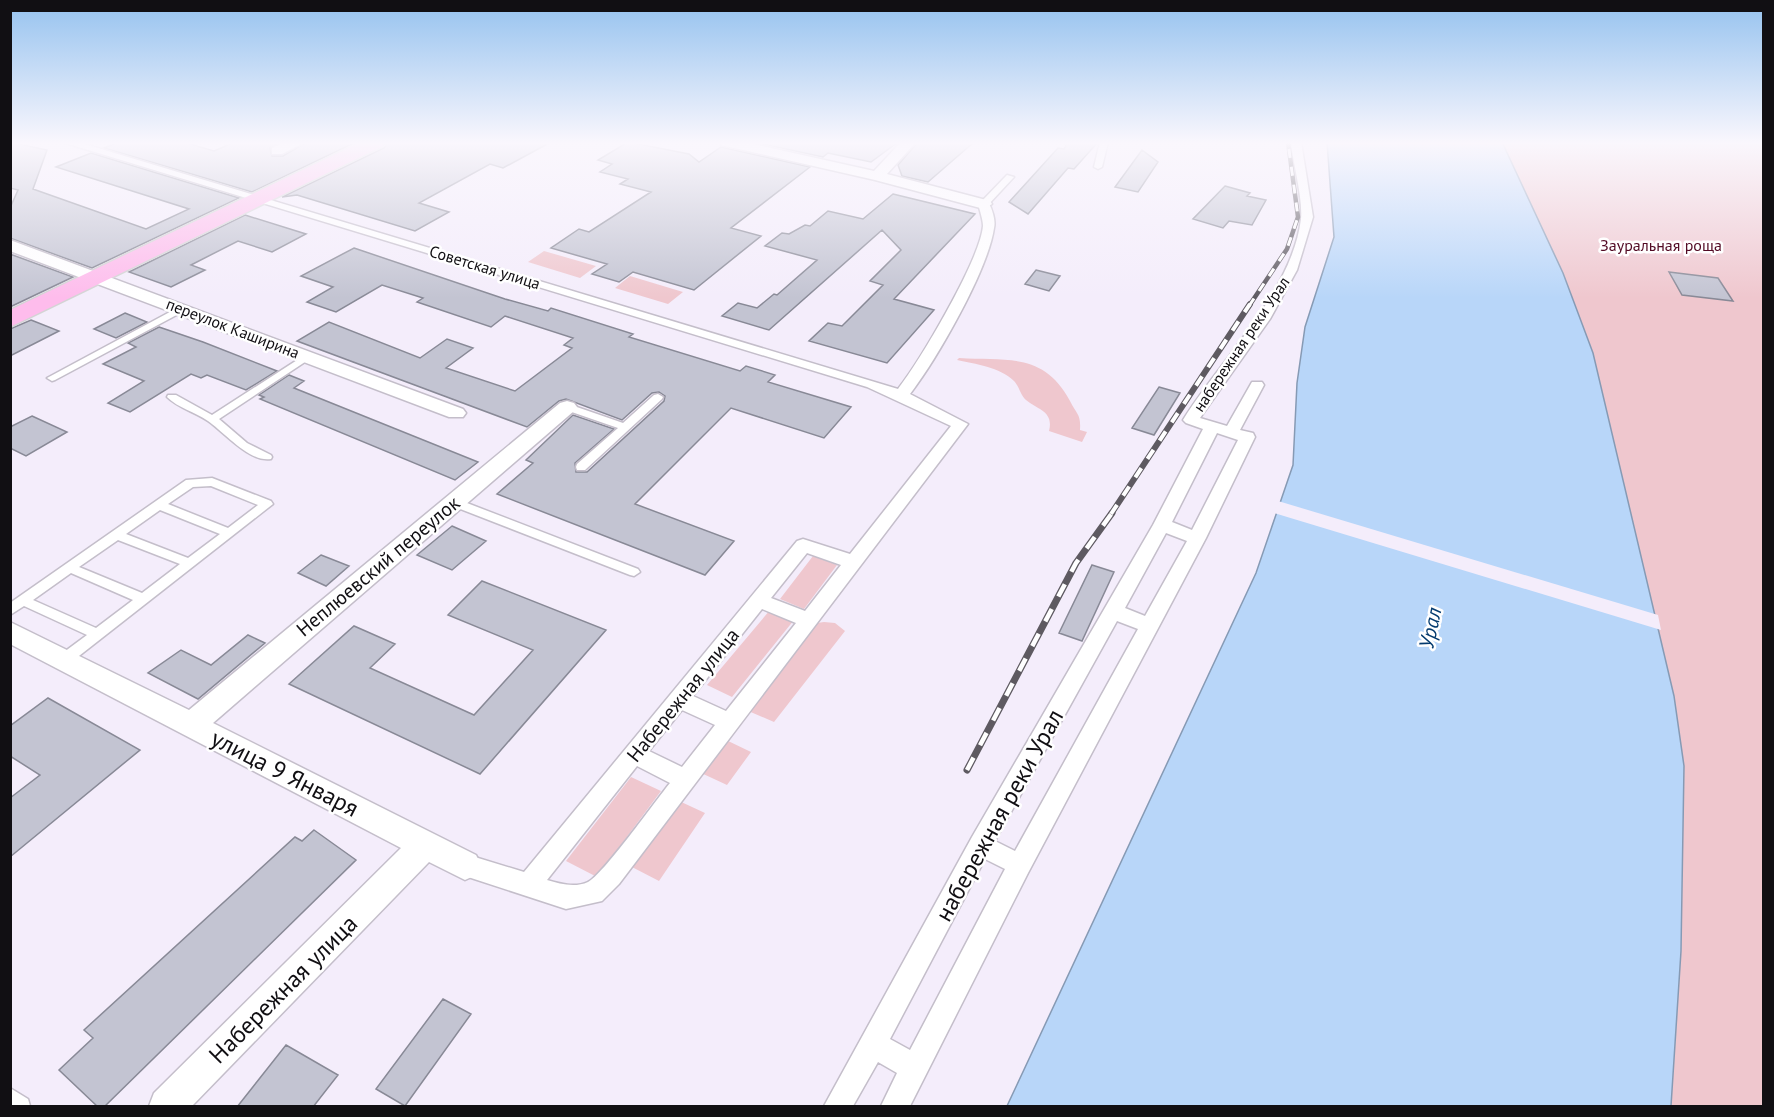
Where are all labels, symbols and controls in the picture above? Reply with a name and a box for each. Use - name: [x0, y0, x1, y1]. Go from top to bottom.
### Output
- park label: Зауральная роща: [1600, 235, 1722, 255]
- street label: Советская улица: [427, 241, 543, 293]
- street label: набережная реки Урал: [1188, 273, 1294, 415]
- street label: переулок Каширина: [164, 293, 302, 363]
- street label: Неплюевский переулок: [291, 490, 465, 642]
- water label: Урал: [1412, 605, 1448, 651]
- street label: Набережная улица: [621, 623, 745, 767]
- street label: набережная реки Урал: [928, 703, 1070, 927]
- street label: улица 9 Января: [206, 722, 364, 824]
- street label: Набережная улица: [202, 908, 364, 1070]

